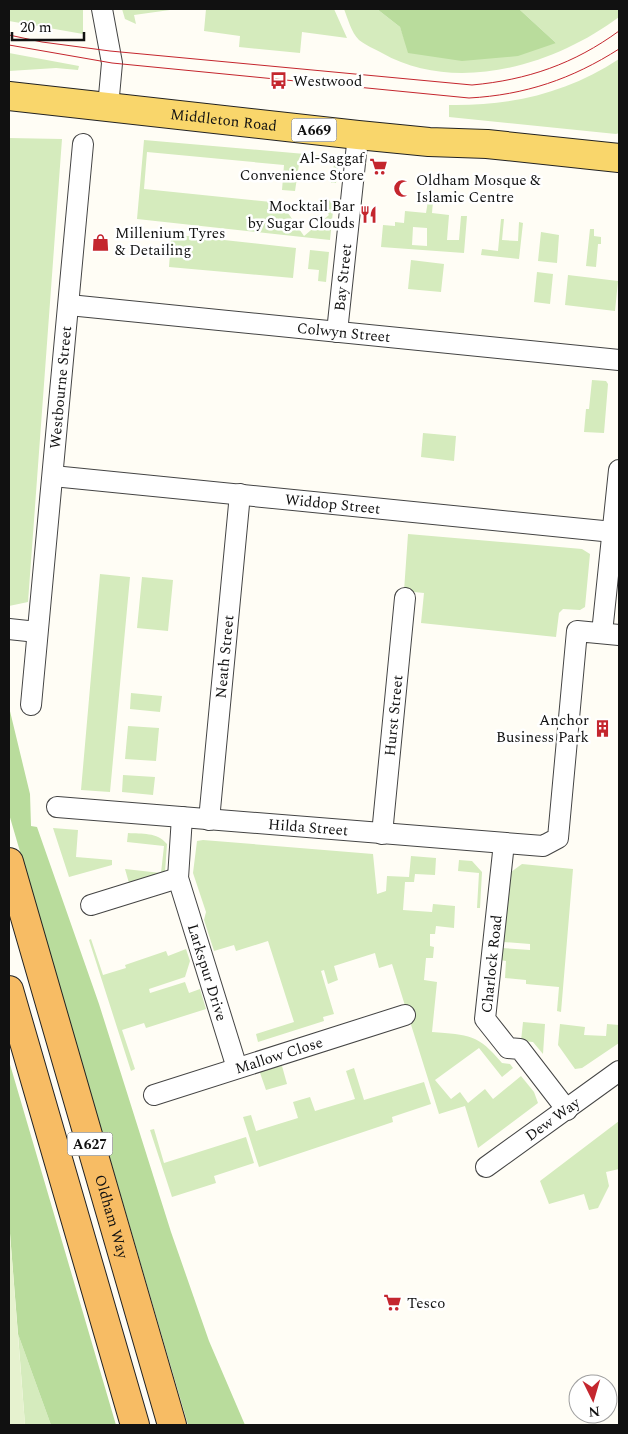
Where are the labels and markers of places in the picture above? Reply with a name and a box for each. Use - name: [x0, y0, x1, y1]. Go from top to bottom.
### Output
- place label: Westwood: [293, 70, 362, 93]
- bus stop icon: Westwood: [269, 71, 289, 91]
- place label: Al-Saggaf Convenience Store: [240, 147, 366, 187]
- supermarket icon: Al-Saggaf Convenience Store: [368, 157, 388, 177]
- place label: Oldham Mosque & Islamic Centre: [416, 169, 541, 209]
- mosque icon: Oldham Mosque & Islamic Centre: [392, 179, 412, 199]
- place label: Mocktail Bar by Sugar Clouds: [248, 195, 355, 235]
- restaurant icon: Mocktail Bar by Sugar Clouds: [359, 205, 379, 225]
- place label: Millenium Tyres & Detailing: [115, 222, 226, 262]
- shop icon: Millenium Tyres & Detailing: [91, 232, 111, 252]
- place label: Anchor Business Park: [496, 709, 589, 749]
- building icon: Anchor Business Park: [593, 719, 613, 739]
- place label: Tesco: [407, 1292, 445, 1315]
- supermarket icon: Tesco: [383, 1293, 403, 1313]

